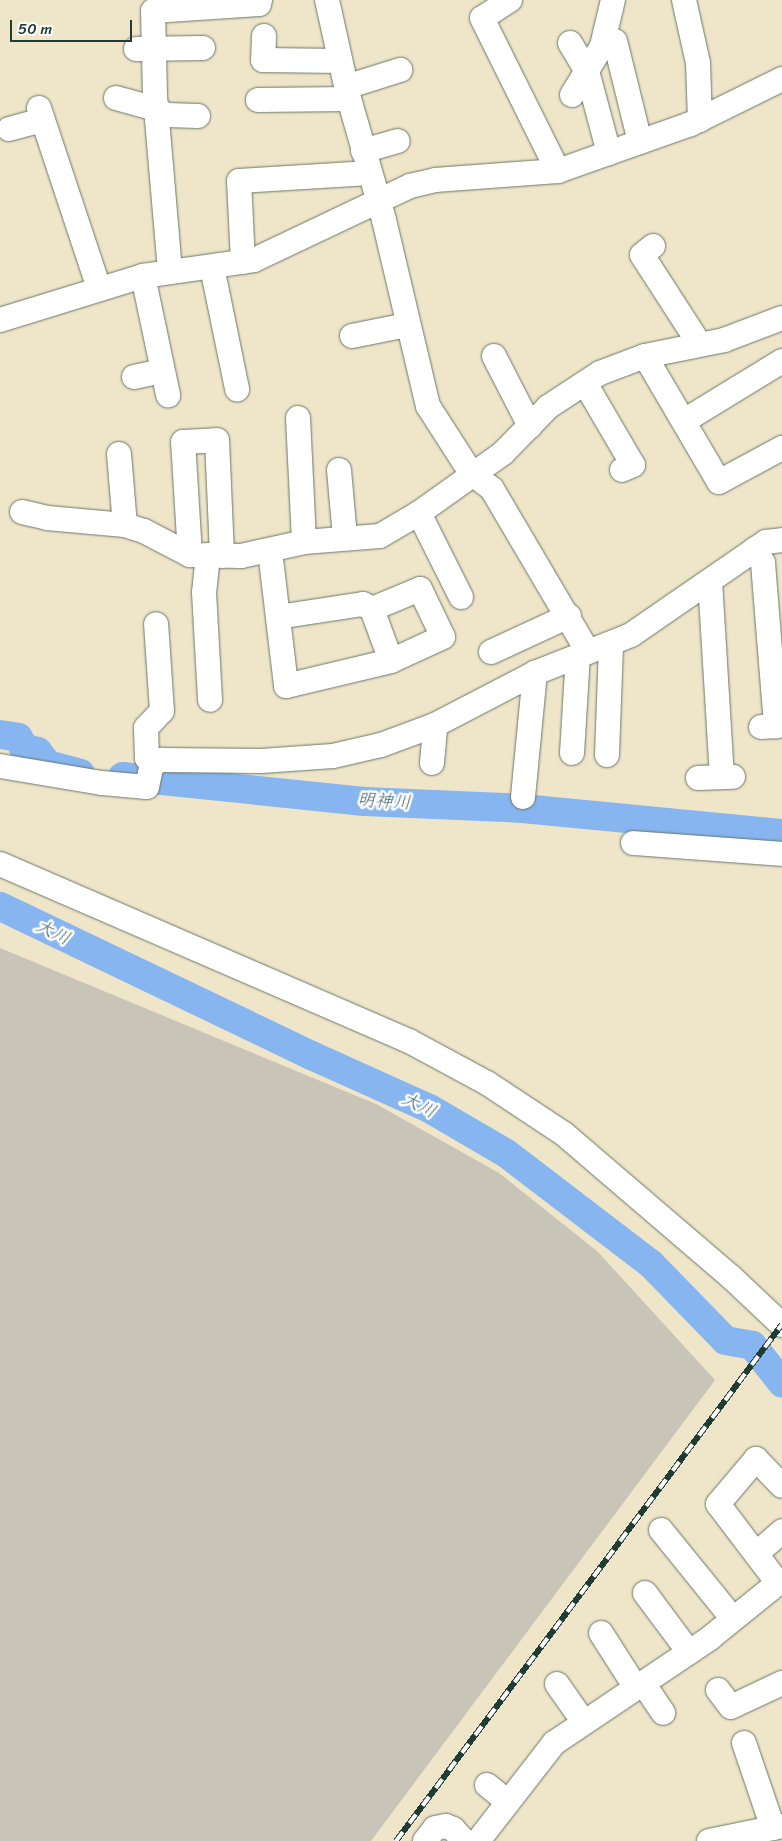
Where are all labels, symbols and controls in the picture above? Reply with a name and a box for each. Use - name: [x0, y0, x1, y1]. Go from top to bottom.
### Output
- scale bar: [12, 10, 135, 42]
- text: 50 m: [18, 16, 52, 42]
- water label: 明神川: [356, 788, 412, 814]
- water label: 大川: [32, 914, 74, 950]
- water label: 大川: [398, 1087, 440, 1123]

